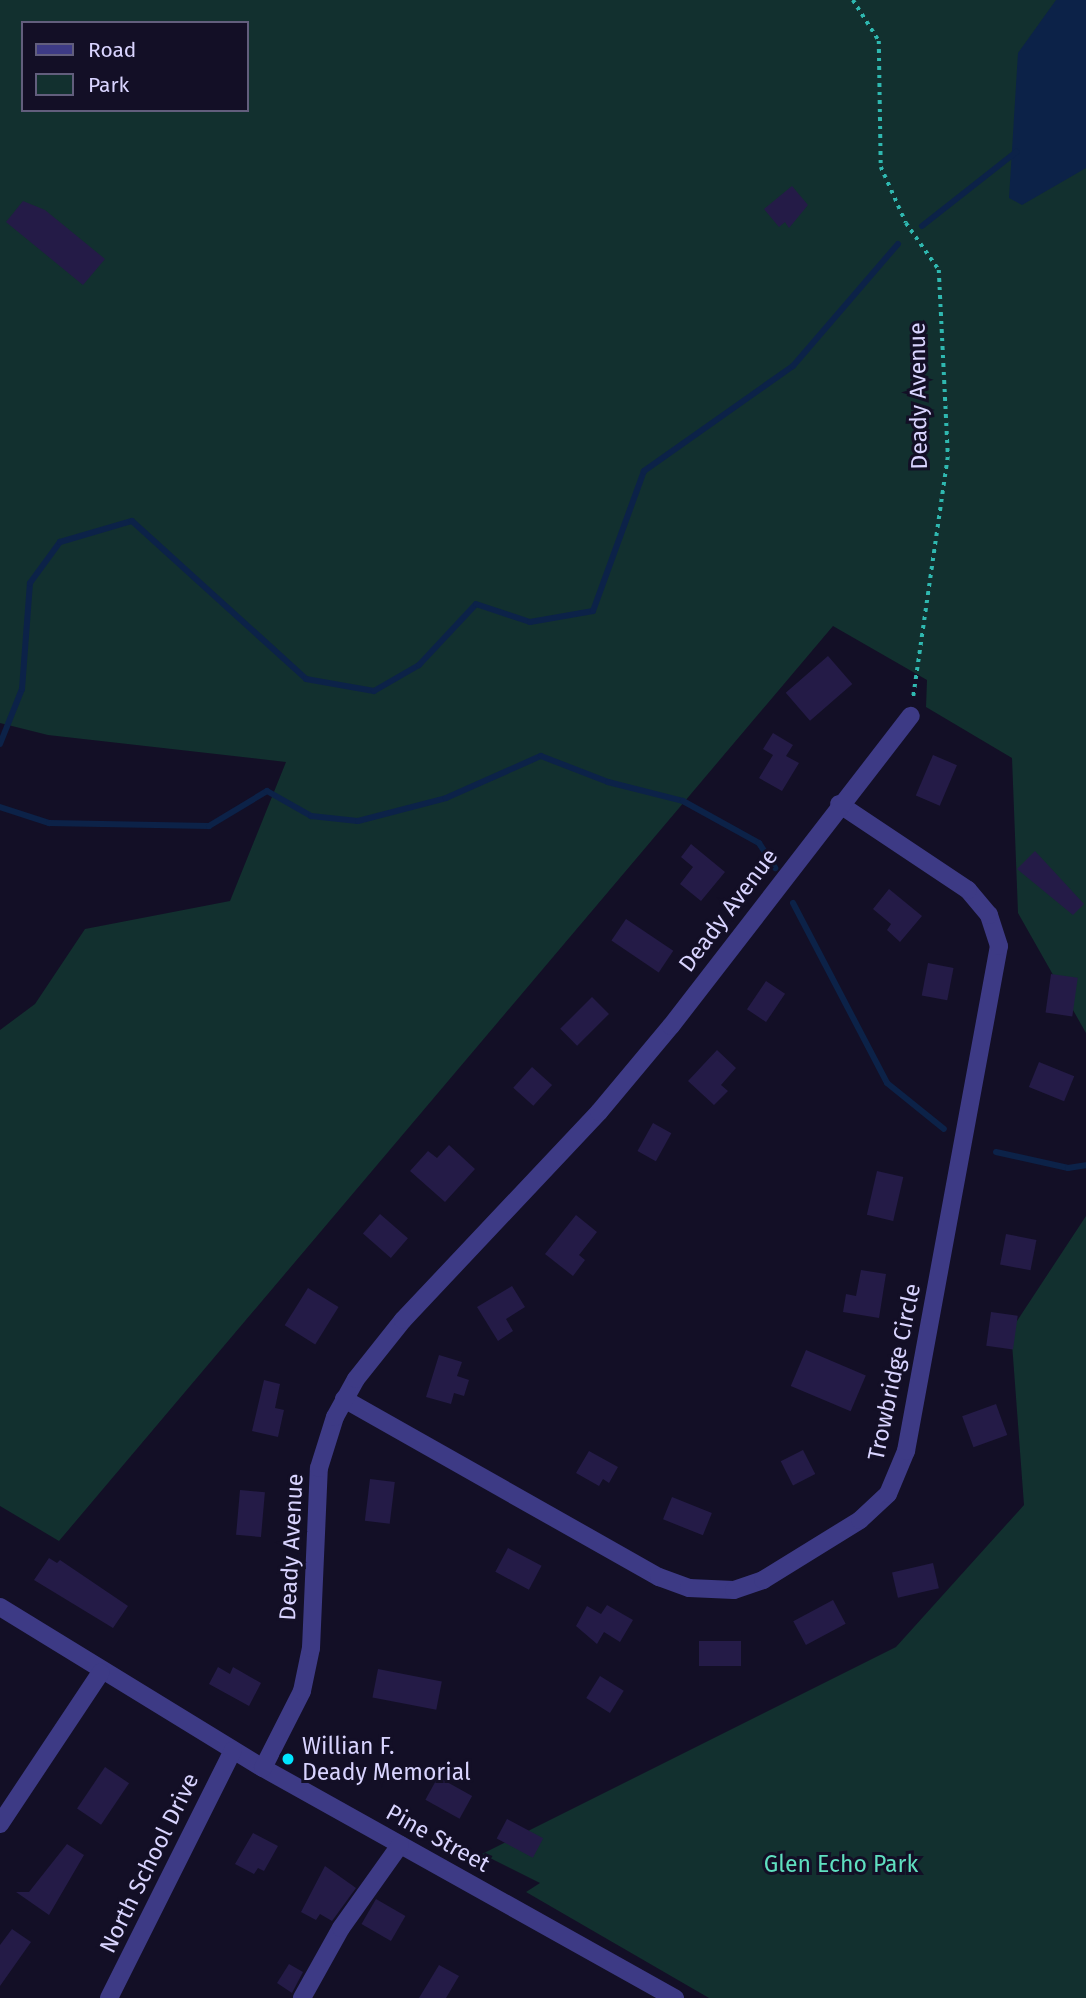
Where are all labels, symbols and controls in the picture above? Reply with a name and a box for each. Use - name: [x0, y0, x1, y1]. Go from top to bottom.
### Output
- legend: [21, 21, 248, 112]
- text: Road: [88, 37, 136, 63]
- text: Park: [88, 72, 129, 98]
- street label: Deady Avenue: [903, 322, 933, 470]
- street label: Deady Avenue: [673, 843, 783, 977]
- street label: Trowbridge Circle: [862, 1281, 926, 1463]
- street label: Deady Avenue: [273, 1473, 309, 1621]
- place label: Willian F. Deady Memorial: [302, 1732, 471, 1786]
- marker: Willian F. Deady Memorial: [280, 1751, 296, 1767]
- street label: North School Drive: [94, 1769, 204, 1957]
- street label: Pine Street: [381, 1798, 495, 1878]
- park label: Glen Echo Park: [764, 1850, 918, 1878]

